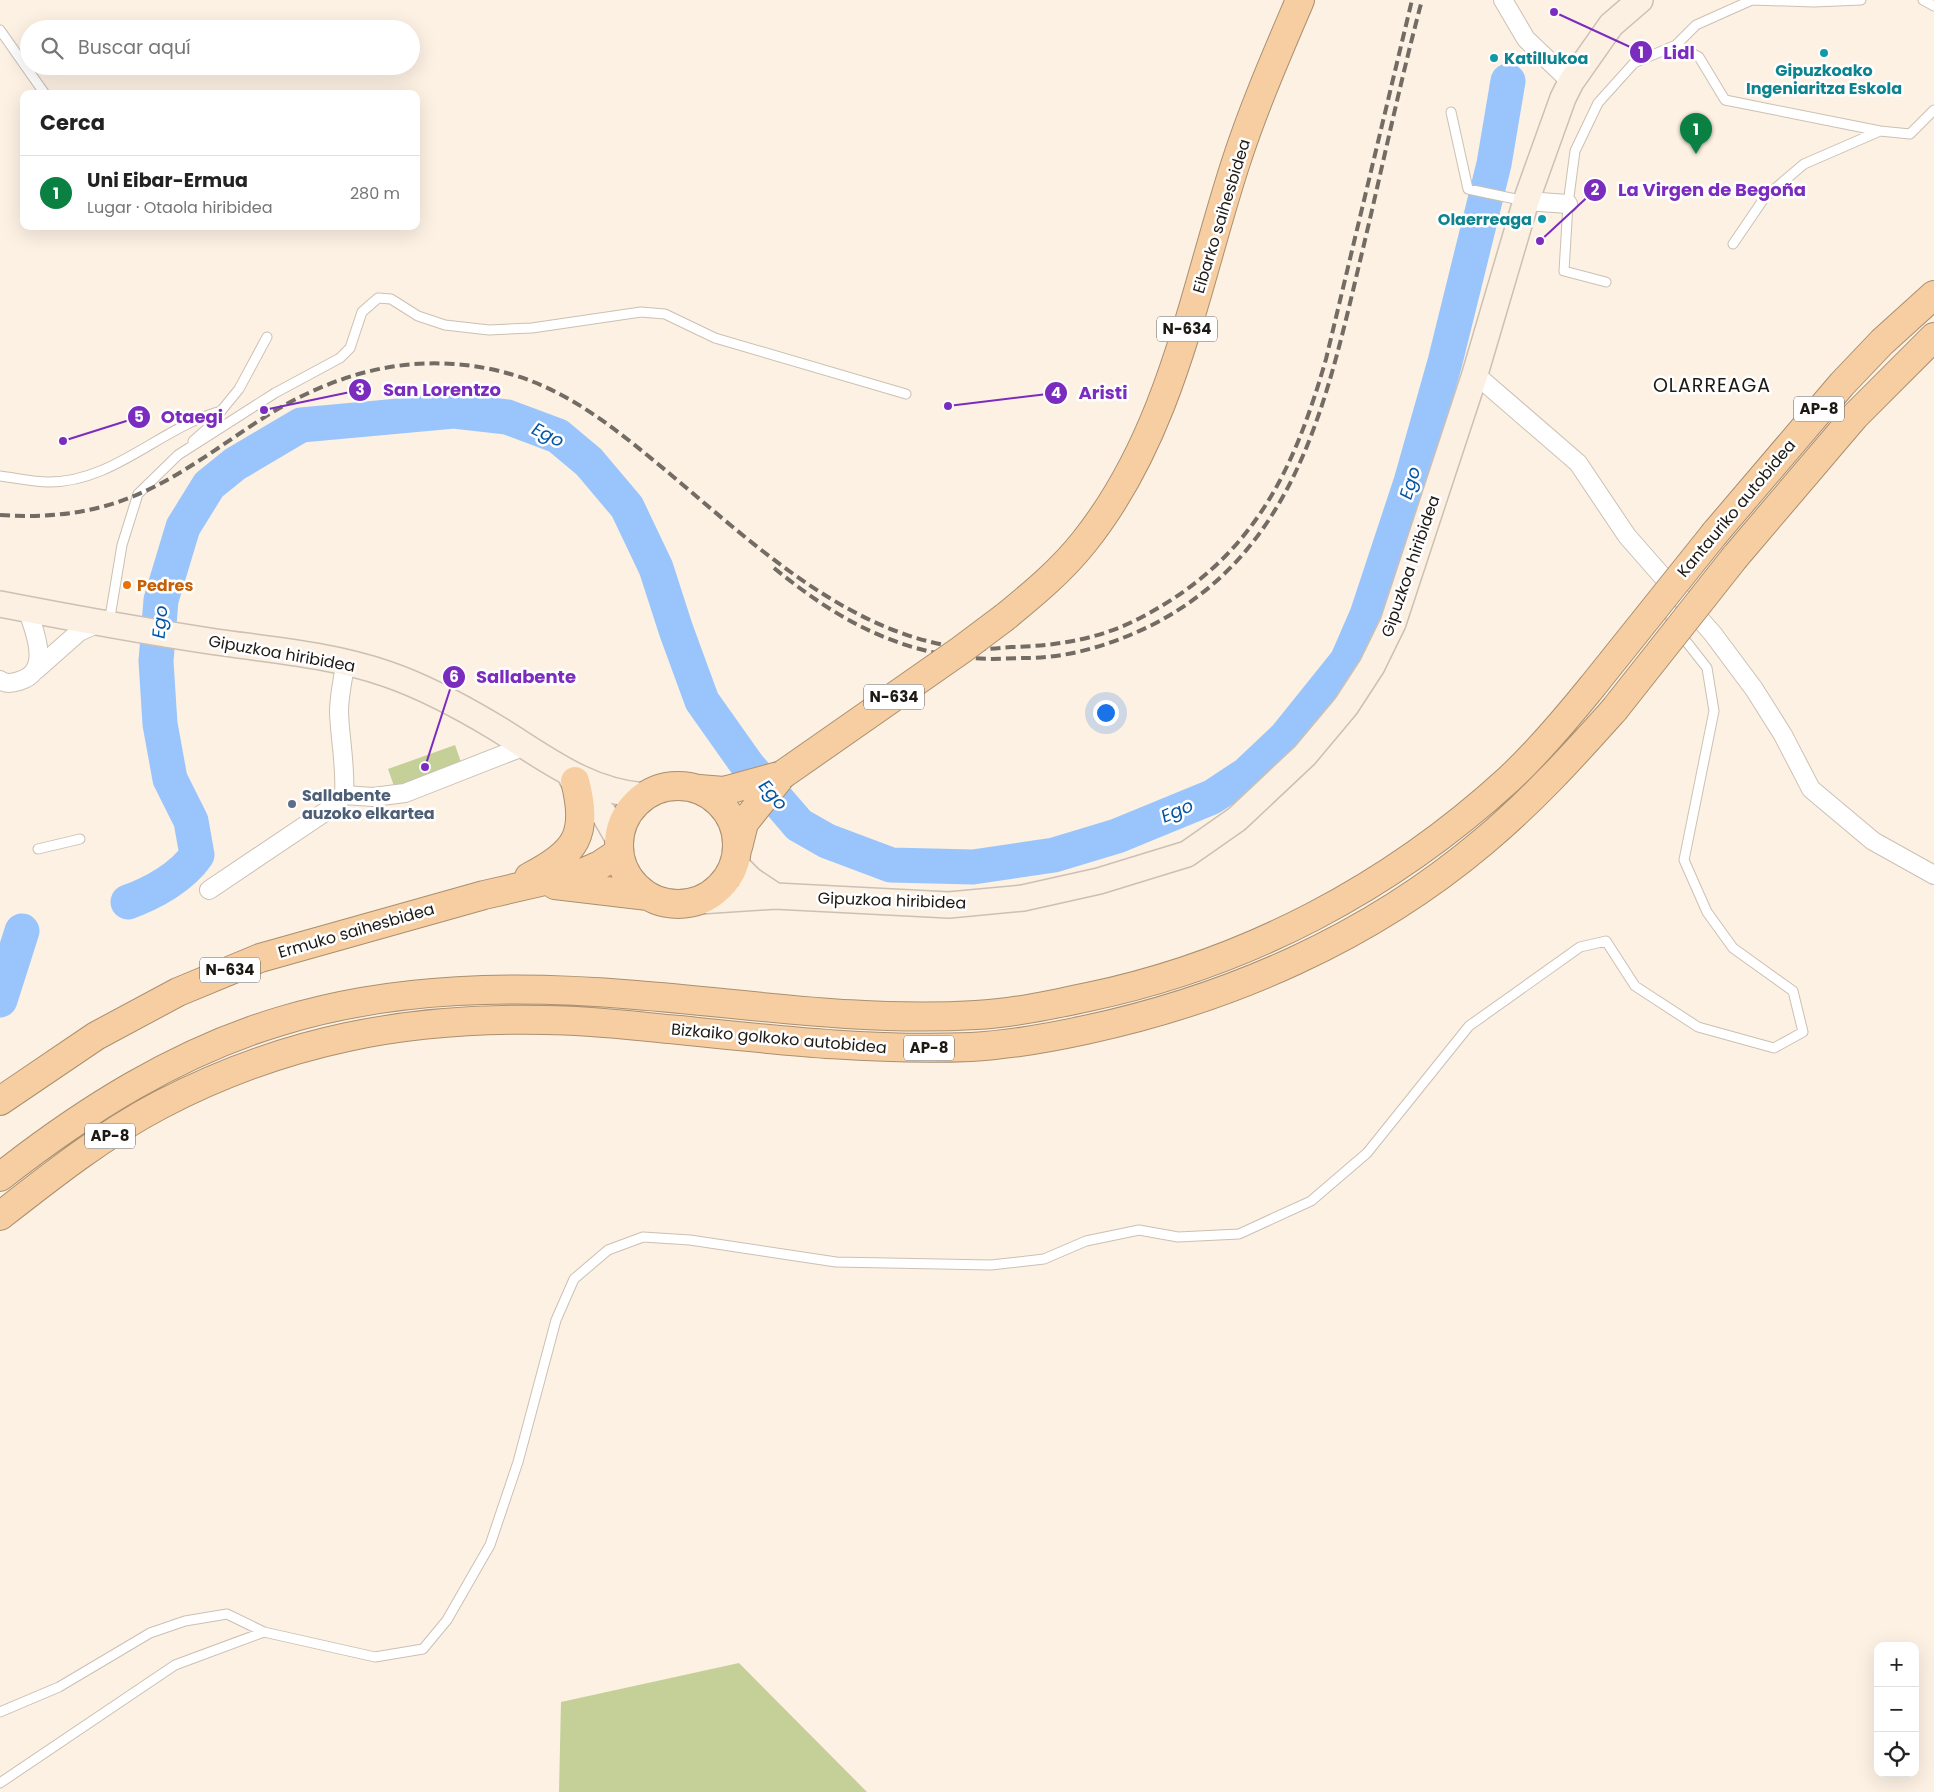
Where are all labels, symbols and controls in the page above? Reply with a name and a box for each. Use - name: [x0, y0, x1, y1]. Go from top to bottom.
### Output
- search box: [20, 20, 420, 75]
- icon: search: [38, 34, 66, 62]
- text: Buscar aquí: [78, 34, 191, 61]
- callout: Lidl: [1629, 36, 1705, 69]
- text: Lidl: [1663, 40, 1695, 65]
- text: 1: [1638, 42, 1644, 63]
- place label: Katillukoa: [1504, 47, 1588, 70]
- marker: Gipuzkoako Ingeniaritza Eskola: [1818, 47, 1830, 59]
- marker: Katillukoa: [1488, 52, 1500, 64]
- place label: Gipuzkoako Ingeniaritza Eskola: [1746, 59, 1902, 100]
- text: Cerca: [40, 108, 105, 137]
- pin: 1: [1680, 113, 1712, 154]
- street label: Eibarko saihesbidea: [1187, 136, 1256, 296]
- text: Uni Eibar-Ermua: [87, 167, 248, 194]
- callout: La Virgen de Begoña: [1583, 173, 1816, 206]
- text: La Virgen de Begoña: [1618, 177, 1806, 202]
- text: 2: [1591, 179, 1600, 200]
- text: 1: [53, 182, 59, 205]
- text: 280 m: [350, 182, 400, 205]
- text: Lugar · Otaola hiribidea: [87, 196, 273, 219]
- place label: Olaerreaga: [1438, 208, 1532, 231]
- marker: Olaerreaga: [1536, 213, 1548, 225]
- road number: N-634: [1157, 316, 1217, 342]
- district label: OLARREAGA: [1653, 372, 1771, 399]
- callout: San Lorentzo: [348, 374, 511, 407]
- text: San Lorentzo: [383, 377, 501, 402]
- callout: Aristi: [1043, 377, 1137, 410]
- text: 3: [355, 379, 365, 400]
- text: Aristi: [1079, 380, 1127, 405]
- text: 4: [1051, 382, 1061, 403]
- road number: AP-8: [1794, 396, 1844, 422]
- callout: Otaegi: [126, 400, 233, 433]
- text: Otaegi: [161, 404, 223, 429]
- text: 5: [134, 406, 144, 427]
- water label: Ego: [528, 416, 569, 453]
- street label: Kantauriko autobidea: [1672, 434, 1801, 582]
- water label: Ego: [1393, 463, 1426, 502]
- street label: Gipuzkoa hiribidea: [1375, 492, 1446, 640]
- place label: Pedres: [137, 574, 193, 597]
- marker: Pedres: [121, 579, 133, 591]
- water label: Ego: [146, 604, 173, 639]
- street label: Gipuzkoa hiribidea: [207, 629, 357, 678]
- callout: Sallabente: [441, 660, 586, 693]
- text: Sallabente: [476, 664, 576, 689]
- text: 6: [449, 666, 459, 687]
- road number: N-634: [864, 684, 924, 710]
- your location: [1093, 700, 1119, 726]
- water label: Ego: [753, 774, 794, 815]
- place label: Sallabente auzoko elkartea: [302, 784, 435, 825]
- water label: Ego: [1157, 793, 1197, 828]
- marker: Sallabente auzoko elkartea: [286, 798, 298, 810]
- street label: Gipuzkoa hiribidea: [817, 886, 967, 915]
- street label: Ermuko saihesbidea: [275, 897, 437, 964]
- road number: N-634: [200, 958, 260, 982]
- street label: Bizkaiko golkoko autobidea: [670, 1018, 888, 1059]
- road number: AP-8: [904, 1036, 954, 1060]
- road number: AP-8: [85, 1124, 135, 1148]
- map controls: [1874, 1642, 1919, 1777]
- button: +: [1874, 1642, 1919, 1687]
- button: −: [1874, 1687, 1919, 1732]
- button: locate: [1874, 1732, 1919, 1777]

